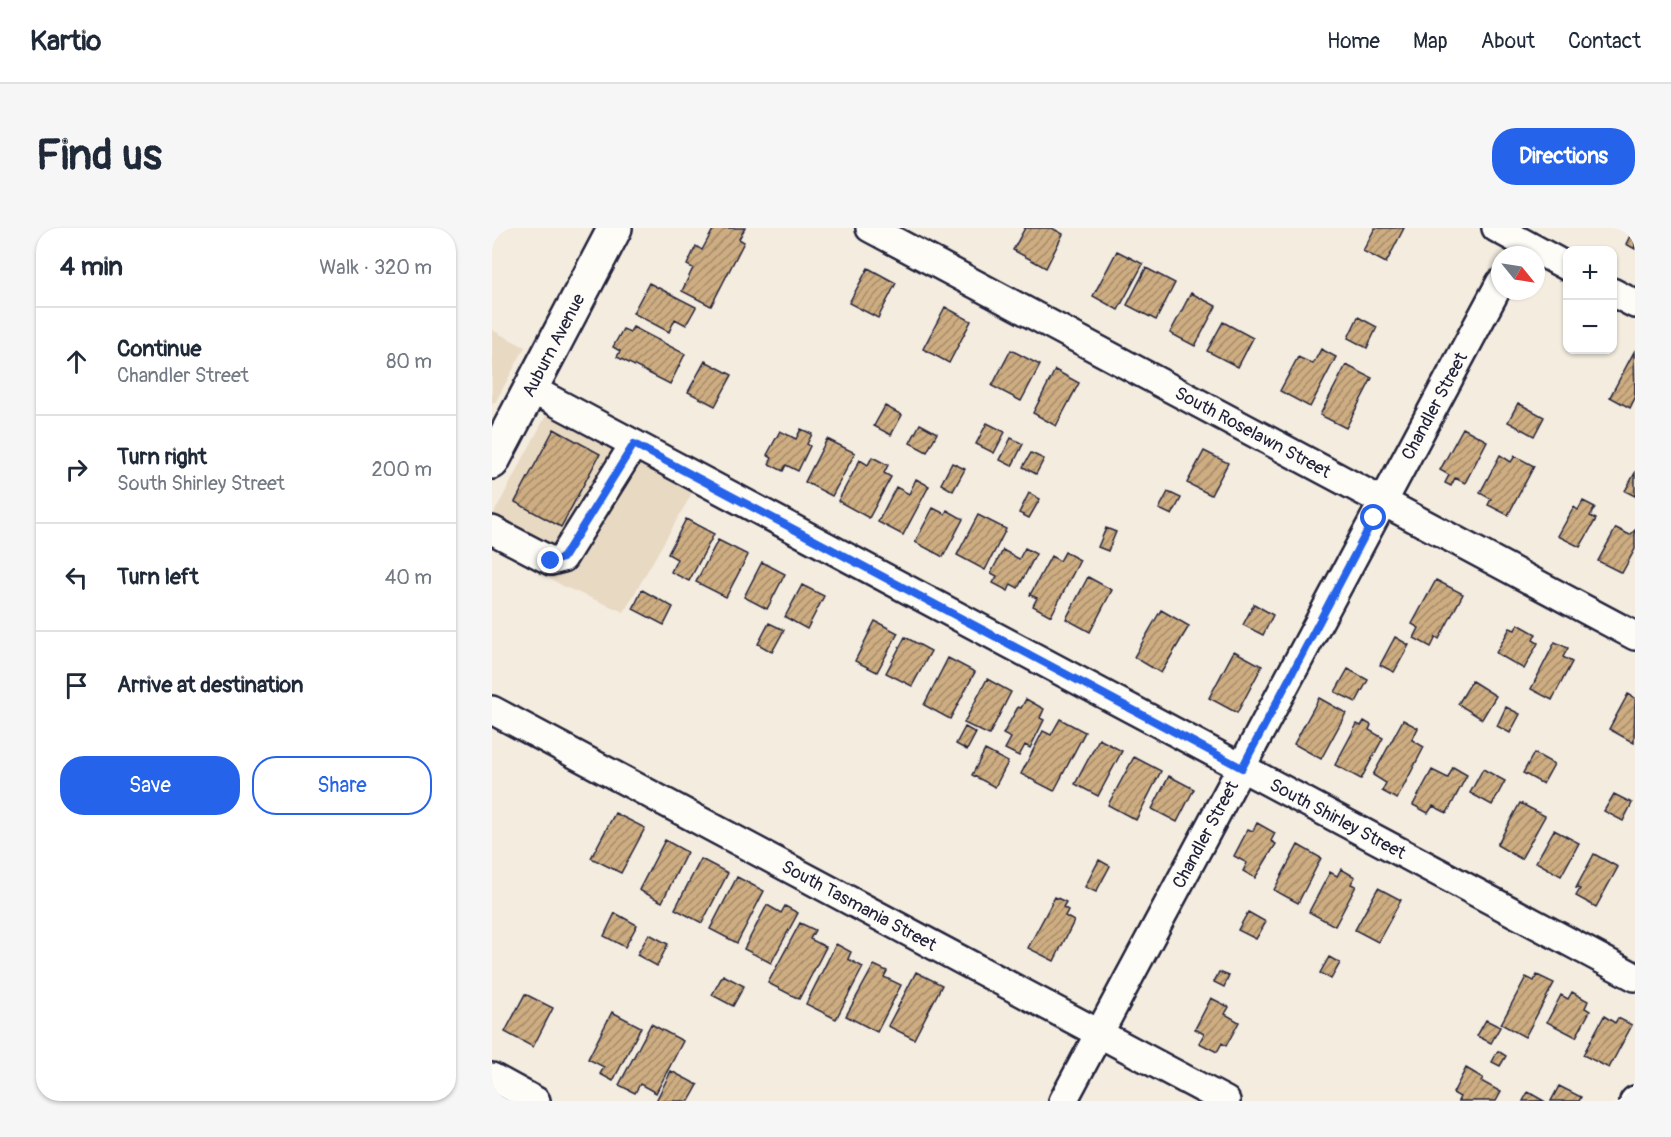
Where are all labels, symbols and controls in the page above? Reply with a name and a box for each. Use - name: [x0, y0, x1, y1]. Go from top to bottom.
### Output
- text: Kartio: [30, 24, 101, 59]
- text: Home: [1327, 28, 1380, 55]
- text: Map: [1413, 28, 1448, 55]
- text: About: [1481, 28, 1535, 55]
- text: Contact: [1568, 28, 1641, 55]
- button: Directions: [1492, 128, 1635, 185]
- text: Find us: [36, 130, 162, 182]
- north arrow: [1491, 246, 1545, 300]
- map controls: [1563, 246, 1617, 354]
- button: +: [1563, 246, 1617, 300]
- text: 4 min: [60, 251, 123, 283]
- text: Walk · 320 m: [319, 255, 432, 280]
- street label: Auburn Avenue: [517, 290, 591, 401]
- button: −: [1563, 300, 1617, 354]
- text: Continue: [117, 335, 201, 363]
- icon: ahead: [60, 345, 93, 378]
- street label: Chandler Street: [1397, 348, 1473, 464]
- text: 80 m: [386, 349, 432, 374]
- text: Chandler Street: [117, 363, 249, 388]
- street label: South Roselawn Street: [1171, 382, 1335, 484]
- text: Turn right: [117, 443, 207, 471]
- icon: right: [60, 453, 93, 486]
- text: 200 m: [371, 457, 432, 482]
- text: South Shirley Street: [117, 471, 285, 496]
- route start: [1360, 504, 1386, 530]
- route end: [537, 547, 563, 573]
- icon: left: [60, 561, 93, 594]
- text: Turn left: [117, 563, 199, 591]
- text: 40 m: [385, 565, 432, 590]
- icon: arrive: [60, 669, 93, 702]
- text: Arrive at destination: [117, 671, 303, 699]
- button: Save: [60, 756, 240, 815]
- button: Share: [252, 756, 432, 815]
- street label: South Shirley Street: [1265, 773, 1410, 865]
- street label: Chandler Street: [1168, 776, 1244, 893]
- street label: South Tasmania Street: [777, 855, 941, 957]

